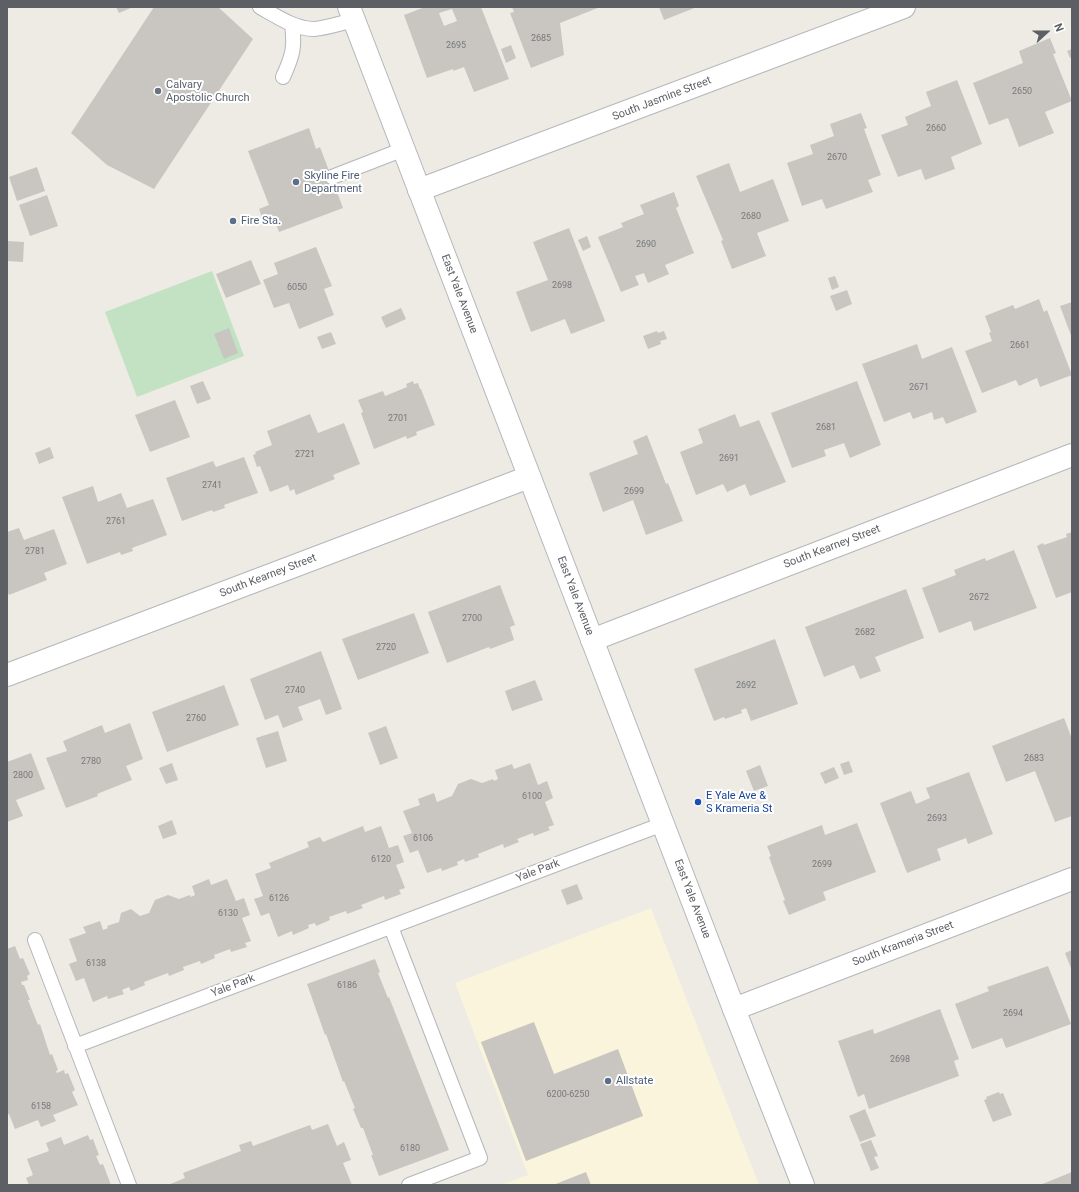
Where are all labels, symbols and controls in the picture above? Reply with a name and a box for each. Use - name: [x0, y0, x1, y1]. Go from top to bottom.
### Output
- north arrow: [1027, 12, 1067, 52]
- text: N: [1051, 22, 1066, 33]
- house number: 2685: [531, 34, 551, 44]
- house number: 2695: [446, 41, 466, 51]
- street label: South Jasmine Street: [611, 74, 713, 124]
- place label: Calvary Apostolic Church: [166, 78, 250, 104]
- marker: Calvary Apostolic Church: [153, 86, 163, 96]
- house number: 2650: [1012, 87, 1032, 97]
- house number: 2660: [926, 124, 946, 134]
- house number: 2670: [827, 153, 847, 163]
- place label: Skyline Fire Department: [304, 169, 362, 195]
- marker: Skyline Fire Department: [291, 177, 301, 187]
- house number: 2680: [741, 212, 761, 222]
- place label: Fire Sta.: [241, 214, 281, 228]
- marker: Fire Sta.: [228, 216, 238, 226]
- house number: 2690: [636, 240, 656, 250]
- street label: East Yale Avenue: [438, 253, 480, 335]
- house number: 2698: [552, 281, 572, 291]
- house number: 6050: [287, 283, 307, 293]
- house number: 2661: [1010, 341, 1030, 351]
- house number: 2671: [909, 383, 929, 393]
- house number: 2701: [388, 414, 408, 424]
- house number: 2681: [816, 423, 836, 433]
- house number: 2721: [295, 450, 315, 460]
- house number: 2691: [719, 454, 739, 464]
- house number: 2741: [202, 481, 222, 491]
- house number: 2699: [624, 487, 644, 497]
- house number: 2761: [106, 517, 126, 527]
- street label: South Kearney Street: [782, 522, 882, 572]
- house number: 2781: [25, 547, 45, 557]
- street label: South Kearney Street: [218, 551, 318, 601]
- street label: East Yale Avenue: [554, 555, 596, 637]
- house number: 2672: [969, 593, 989, 603]
- house number: 2700: [462, 614, 482, 624]
- house number: 2682: [855, 628, 875, 638]
- house number: 2720: [376, 643, 396, 653]
- house number: 2692: [736, 681, 756, 691]
- house number: 2740: [285, 686, 305, 696]
- house number: 2760: [186, 714, 206, 724]
- house number: 2683: [1024, 754, 1044, 764]
- house number: 2780: [81, 757, 101, 767]
- house number: 2800: [13, 771, 33, 781]
- place label: E Yale Ave & S Krameria St: [706, 789, 772, 815]
- house number: 6100: [522, 792, 542, 802]
- marker: E Yale Ave & S Krameria St: [693, 797, 703, 807]
- house number: 2693: [927, 814, 947, 824]
- house number: 6106: [413, 834, 433, 844]
- house number: 6120: [371, 855, 391, 865]
- street label: Yale Park: [514, 857, 562, 885]
- street label: East Yale Avenue: [671, 858, 713, 940]
- house number: 2699: [812, 860, 832, 870]
- house number: 6126: [269, 894, 289, 904]
- house number: 6130: [218, 909, 238, 919]
- street label: South Krameria Street: [851, 919, 955, 969]
- house number: 6138: [86, 959, 106, 969]
- street label: Yale Park: [209, 972, 257, 1000]
- house number: 6186: [337, 981, 357, 991]
- house number: 2694: [1003, 1009, 1023, 1019]
- house number: 2698: [890, 1055, 910, 1065]
- place label: Allstate: [616, 1074, 653, 1088]
- marker: Allstate: [603, 1076, 613, 1086]
- house number: 6200-6250: [547, 1090, 589, 1100]
- house number: 6158: [31, 1102, 51, 1112]
- house number: 6180: [400, 1144, 420, 1154]

